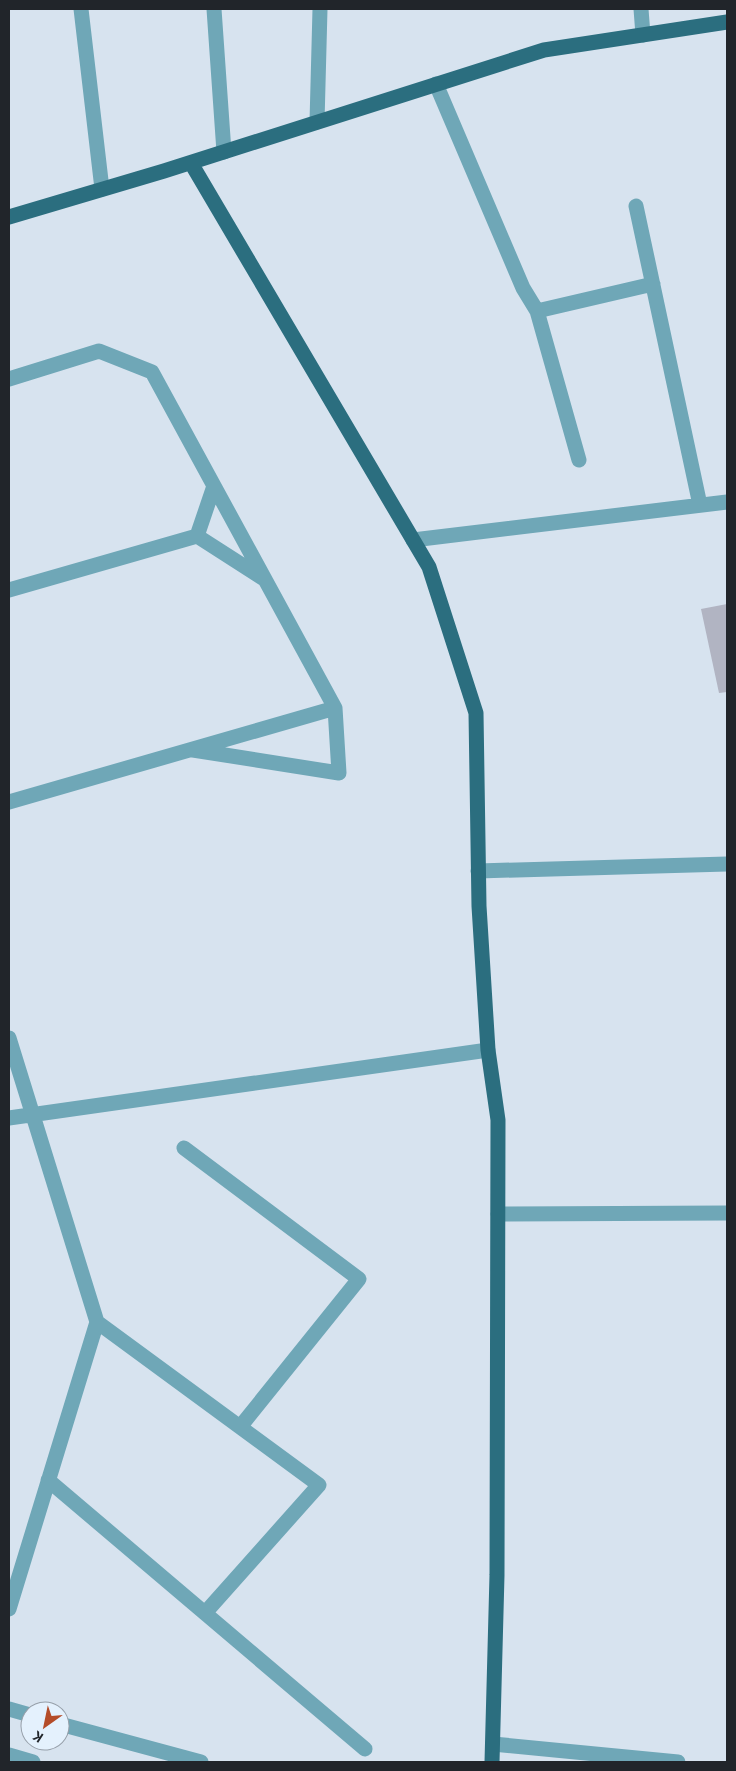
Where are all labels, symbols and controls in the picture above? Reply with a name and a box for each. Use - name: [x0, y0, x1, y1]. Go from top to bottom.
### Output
- north arrow: [20, 1701, 70, 1751]
- text: K: [29, 1727, 46, 1747]

